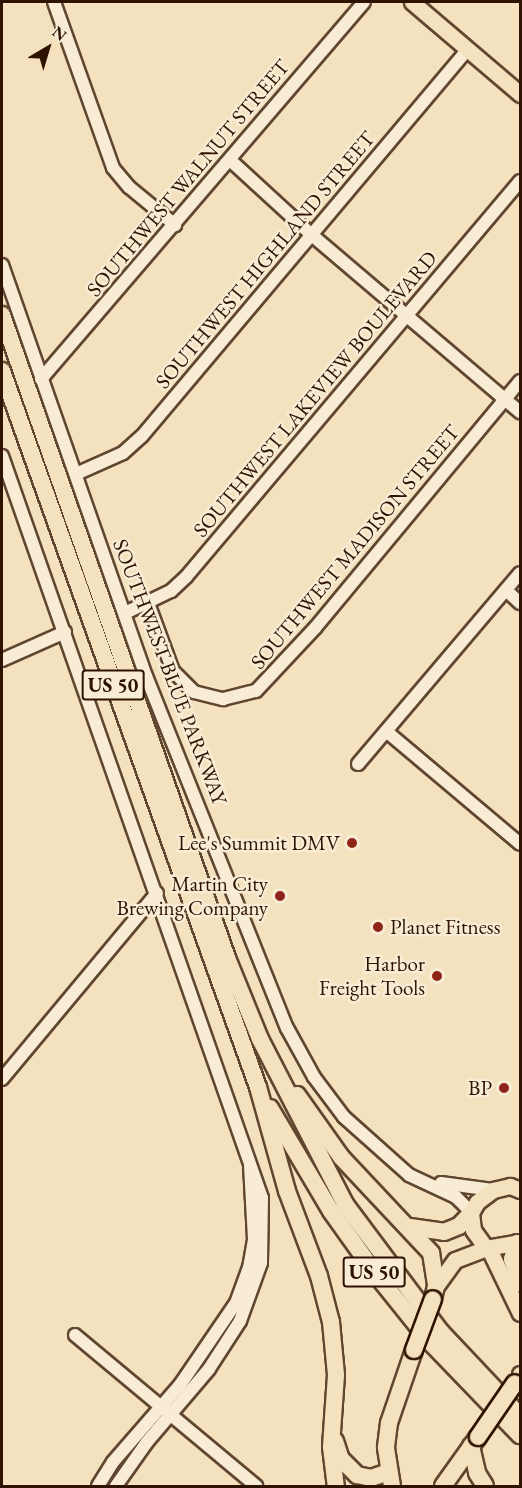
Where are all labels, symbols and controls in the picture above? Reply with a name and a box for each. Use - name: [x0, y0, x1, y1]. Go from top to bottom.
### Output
- north arrow: [18, 18, 78, 78]
- text: N: [48, 21, 71, 46]
- street label: SOUTHWEST WALNUT STREET: [81, 54, 295, 302]
- street label: SOUTHWEST HIGHLAND STREET: [150, 126, 380, 394]
- street label: SOUTHWEST LAKEVIEW BOULEVARD: [188, 246, 442, 542]
- street label: SOUTHWEST MADISON STREET: [245, 420, 465, 674]
- street label: SOUTHWEST BLUE PARKWAY: [108, 536, 232, 808]
- road number: US 50: [82, 668, 144, 702]
- place label: Lee's Summit DMV: [178, 830, 340, 856]
- marker: Lee's Summit DMV: [345, 836, 359, 850]
- place label: Martin City Brewing Company: [117, 871, 268, 921]
- marker: Martin City Brewing Company: [273, 889, 287, 903]
- place label: Planet Fitness: [390, 914, 500, 940]
- marker: Planet Fitness: [371, 920, 385, 934]
- place label: Harbor Freight Tools: [319, 951, 425, 1001]
- marker: Harbor Freight Tools: [430, 969, 444, 983]
- place label: BP: [468, 1075, 492, 1101]
- marker: BP: [497, 1081, 511, 1095]
- road number: US 50: [342, 1255, 406, 1289]

